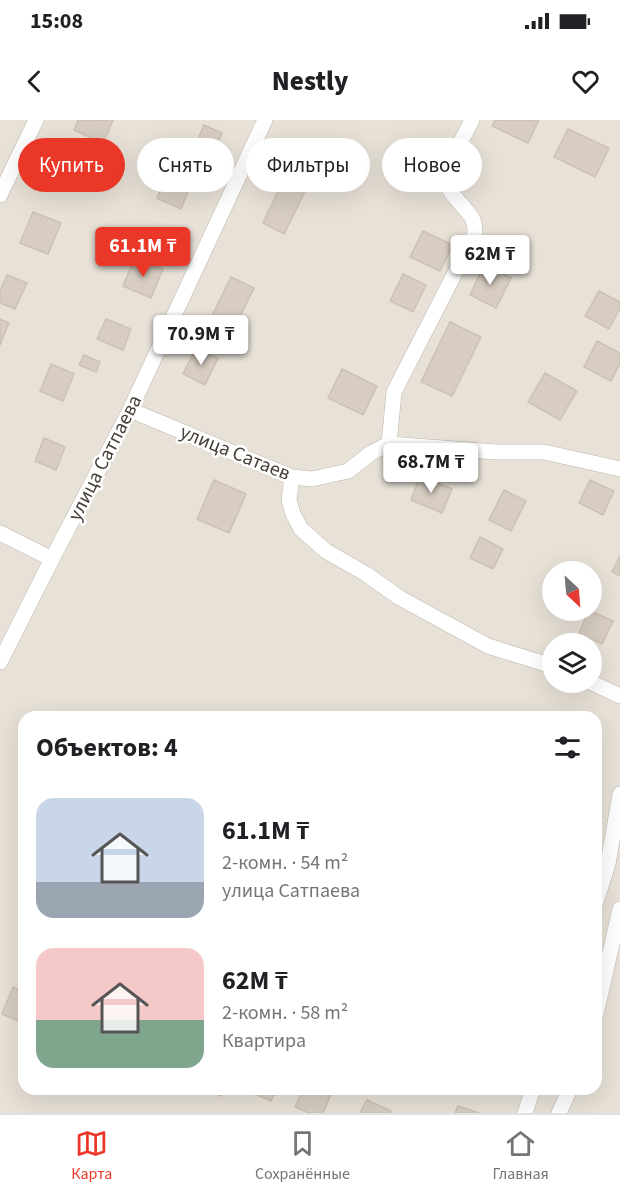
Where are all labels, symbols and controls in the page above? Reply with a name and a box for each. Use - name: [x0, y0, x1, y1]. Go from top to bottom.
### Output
- text: 15:08: [30, 5, 83, 37]
- text: Nestly: [272, 62, 348, 101]
- icon: back: [18, 65, 51, 98]
- icon: heart: [569, 65, 602, 98]
- chip: Купить: [18, 138, 125, 192]
- chip: Снять: [137, 138, 234, 192]
- chip: Фильтры: [246, 138, 370, 192]
- chip: Новое: [382, 138, 482, 192]
- pin: 61.1M ₸: [88, 227, 198, 278]
- text: 61.1M ₸: [109, 232, 177, 260]
- pin: 62M ₸: [448, 235, 532, 286]
- text: 62M ₸: [465, 240, 515, 268]
- pin: 70.9M ₸: [146, 315, 256, 366]
- text: 70.9M ₸: [167, 320, 235, 348]
- street label: улица Сатпаева: [61, 390, 149, 526]
- street label: улица Сатаев: [176, 418, 294, 488]
- pin: 68.7M ₸: [376, 443, 486, 494]
- text: 68.7M ₸: [397, 448, 465, 476]
- north arrow: [542, 561, 602, 621]
- map controls: [542, 561, 602, 693]
- button: layers: [542, 633, 602, 693]
- text: Объектов: 4: [36, 729, 178, 766]
- icon: filters: [551, 731, 584, 764]
- text: 61.1M ₸: [222, 812, 310, 849]
- icon: home: [84, 822, 156, 894]
- text: 2-комн. · 54 m²: [222, 849, 348, 877]
- text: улица Сатпаева: [222, 877, 360, 905]
- text: 62M ₸: [222, 962, 288, 999]
- icon: home: [84, 972, 156, 1044]
- text: 2-комн. · 58 m²: [222, 999, 348, 1027]
- text: Квартира: [222, 1027, 306, 1055]
- tab: Карта: [71, 1127, 112, 1185]
- tab: Сохранённые: [255, 1127, 350, 1185]
- tab: Главная: [493, 1127, 549, 1185]

